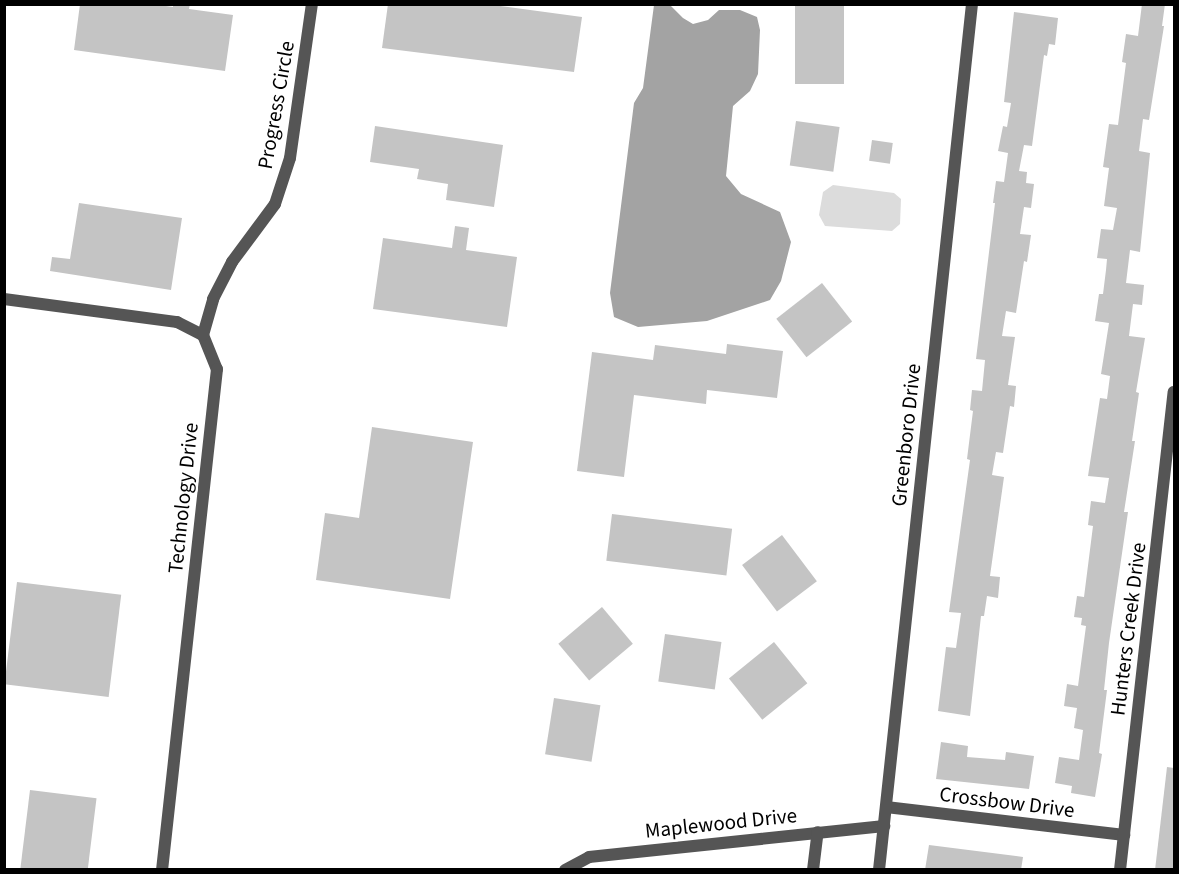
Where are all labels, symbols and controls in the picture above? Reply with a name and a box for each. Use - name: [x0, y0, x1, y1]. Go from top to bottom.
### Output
- street label: Progress Circle: [252, 39, 300, 171]
- street label: Greenboro Drive: [886, 362, 926, 508]
- street label: Technology Drive: [163, 421, 203, 575]
- street label: Hunters Creek Drive: [1105, 541, 1151, 717]
- street label: Crossbow Drive: [938, 781, 1076, 823]
- street label: Maplewood Drive: [644, 802, 798, 844]

